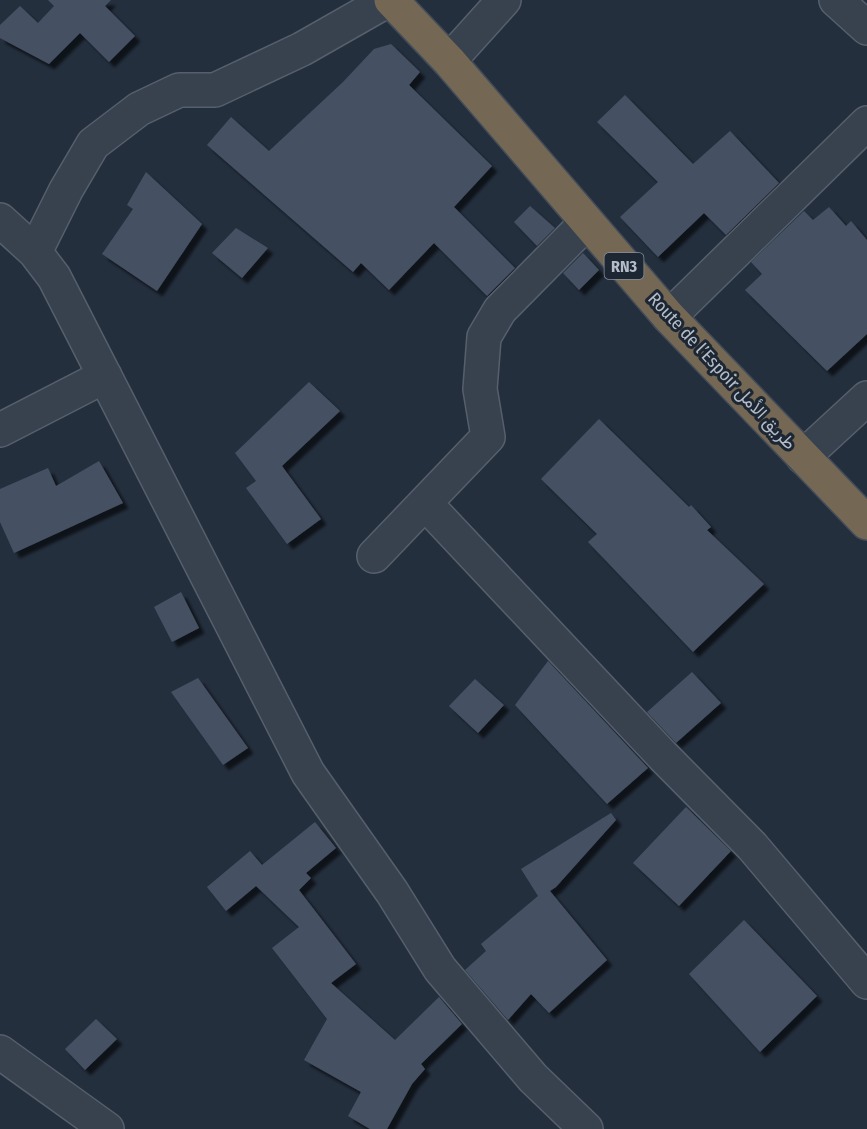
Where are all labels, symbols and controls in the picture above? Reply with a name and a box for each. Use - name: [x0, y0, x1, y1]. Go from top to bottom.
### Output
- road number: RN3: [604, 253, 644, 279]
- street label: Route de l’Espoir طريق الأمل: [643, 288, 801, 454]

